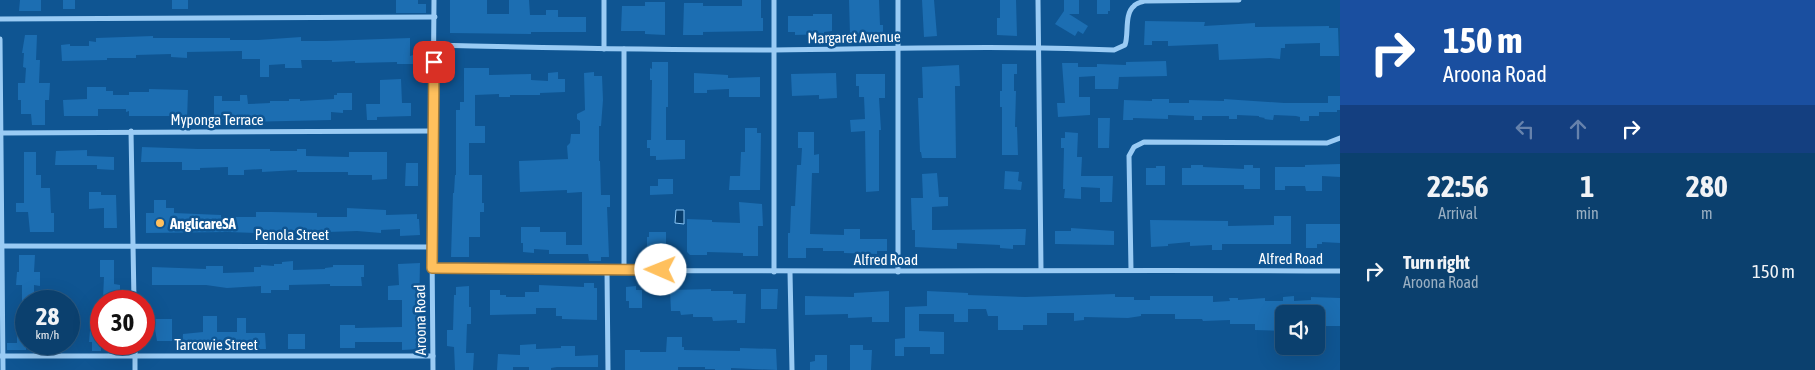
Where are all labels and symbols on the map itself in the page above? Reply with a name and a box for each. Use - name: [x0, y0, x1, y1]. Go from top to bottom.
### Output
- street label: Margaret Avenue: [807, 28, 901, 46]
- pin: [413, 41, 455, 83]
- street label: Myponga Terrace: [170, 111, 264, 128]
- place label: AnglicareSA: [169, 215, 237, 232]
- marker: AnglicareSA: [154, 217, 166, 229]
- street label: Penola Street: [255, 226, 329, 243]
- position arrow: [634, 243, 686, 295]
- street label: Alfred Road: [1259, 250, 1323, 267]
- street label: Alfred Road: [854, 251, 918, 268]
- street label: Aroona Road: [411, 284, 429, 356]
- speed limit sign: 30: [90, 290, 155, 355]
- street label: Tarcowie Street: [174, 336, 258, 353]

